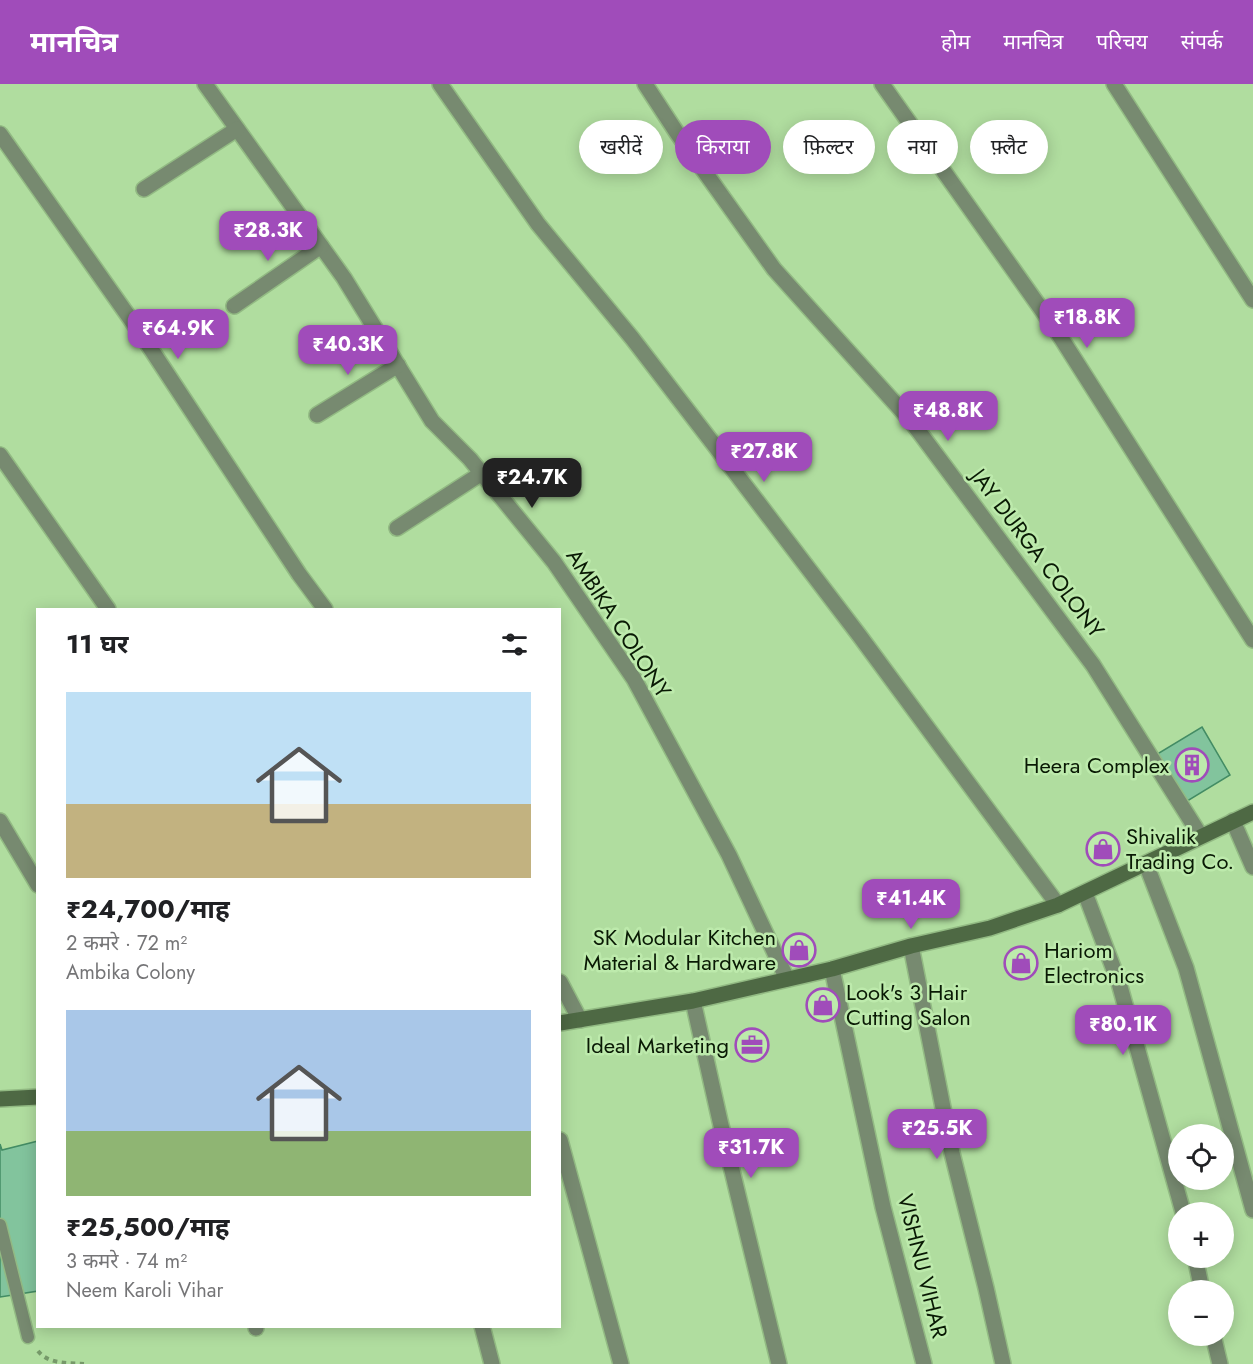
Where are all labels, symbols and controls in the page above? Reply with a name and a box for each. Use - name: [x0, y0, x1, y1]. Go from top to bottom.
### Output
- text: मानचित्र: [30, 22, 118, 63]
- text: होम: [941, 27, 970, 57]
- text: मानचित्र: [1003, 27, 1063, 57]
- text: परिचय: [1096, 27, 1148, 57]
- text: संपर्क: [1181, 27, 1223, 57]
- chip: खरीदें: [579, 120, 663, 174]
- chip: किराया: [675, 120, 771, 174]
- chip: फ़िल्टर: [783, 120, 875, 174]
- chip: नया: [887, 120, 958, 174]
- chip: फ़्लैट: [970, 120, 1048, 174]
- pin: ₹28.3K: [219, 211, 317, 262]
- text: ₹28.3K: [233, 216, 303, 245]
- pin: ₹18.8K: [1038, 298, 1136, 349]
- text: ₹18.8K: [1054, 303, 1120, 332]
- pin: ₹64.9K: [129, 309, 227, 360]
- text: ₹64.9K: [142, 314, 214, 343]
- pin: ₹40.3K: [299, 325, 397, 376]
- text: ₹40.3K: [312, 330, 384, 359]
- pin: ₹48.8K: [899, 391, 997, 442]
- text: ₹48.8K: [913, 396, 983, 425]
- pin: ₹27.8K: [715, 432, 813, 483]
- text: ₹27.8K: [730, 437, 798, 466]
- pin: ₹24.7K: [483, 458, 581, 509]
- street label: JAY DURGA COLONY: [962, 459, 1113, 645]
- text: ₹24.7K: [497, 463, 568, 492]
- street label: AMBIKA COLONY: [559, 542, 680, 704]
- text: 11 घर: [66, 625, 129, 663]
- icon: filters: [498, 628, 531, 661]
- icon: home: [245, 731, 353, 839]
- building icon: Heera Complex: [1174, 747, 1210, 783]
- place label: Heera Complex: [1024, 749, 1170, 781]
- place label: Shivalik Trading Co.: [1126, 820, 1234, 877]
- shop icon: Shivalik Trading Co.: [1085, 831, 1121, 867]
- pin: ₹41.4K: [862, 879, 960, 930]
- text: ₹41.4K: [876, 884, 946, 913]
- text: ₹24,700/माह: [66, 890, 230, 928]
- place label: SK Modular Kitchen Material & Hardware: [584, 921, 776, 978]
- text: 2 कमरे · 72 m²: [66, 929, 187, 958]
- shop icon: SK Modular Kitchen Material & Hardware: [781, 932, 817, 968]
- place label: Hariom Electronics: [1044, 934, 1144, 991]
- shop icon: Hariom Electronics: [1003, 945, 1039, 981]
- text: Ambika Colony: [66, 958, 195, 987]
- place label: Look's 3 Hair Cutting Salon: [846, 976, 971, 1033]
- shop icon: Look's 3 Hair Cutting Salon: [805, 987, 841, 1023]
- pin: ₹80.1K: [1074, 1005, 1172, 1056]
- text: ₹80.1K: [1089, 1010, 1157, 1039]
- office icon: Ideal Marketing: [734, 1027, 770, 1063]
- place label: Ideal Marketing: [586, 1029, 729, 1061]
- icon: home: [245, 1049, 353, 1157]
- pin: ₹25.5K: [888, 1109, 986, 1160]
- text: ₹25.5K: [902, 1114, 972, 1143]
- map controls: [1168, 1124, 1234, 1346]
- button: locate: [1168, 1124, 1234, 1190]
- pin: ₹31.7K: [702, 1128, 800, 1179]
- text: ₹31.7K: [718, 1133, 784, 1162]
- street label: VISHNU VIHAR: [890, 1191, 957, 1342]
- button: +: [1168, 1202, 1234, 1268]
- text: ₹25,500/माह: [66, 1208, 229, 1246]
- text: 3 कमरे · 74 m²: [66, 1247, 187, 1276]
- text: Neem Karoli Vihar: [66, 1276, 223, 1305]
- button: −: [1168, 1280, 1234, 1346]

